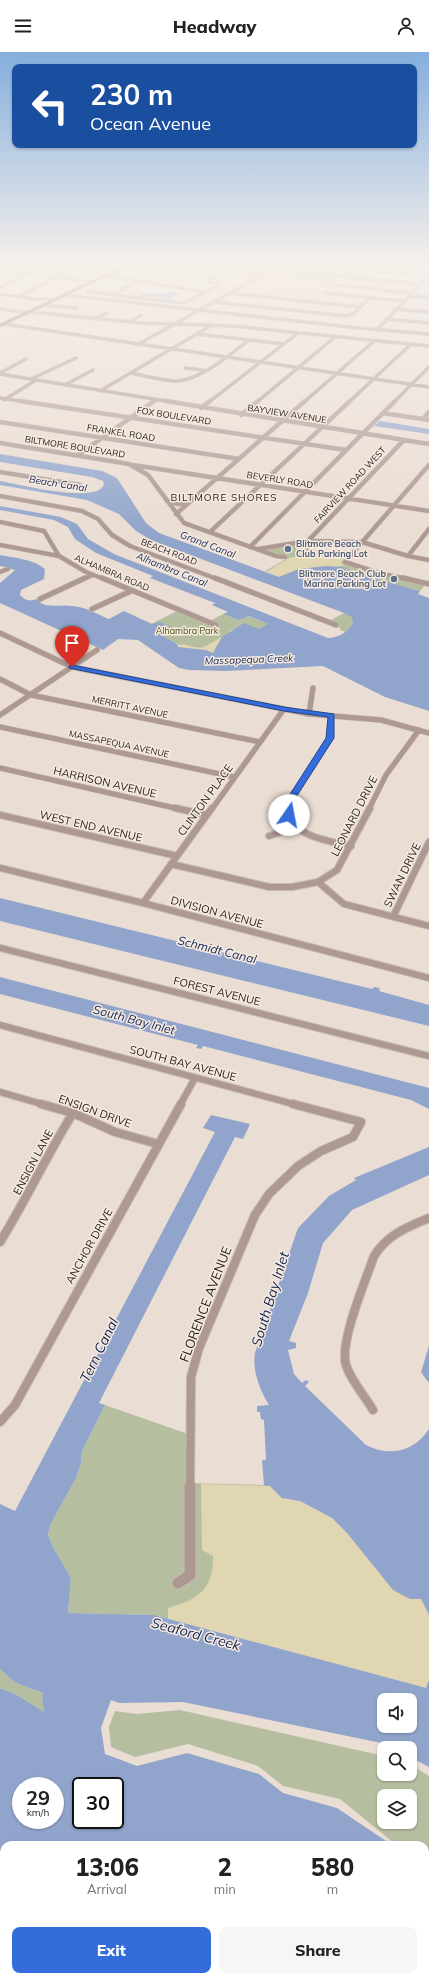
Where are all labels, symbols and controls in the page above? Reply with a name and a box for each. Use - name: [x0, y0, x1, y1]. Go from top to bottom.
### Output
- icon: menu: [12, 15, 34, 37]
- text: Headway: [173, 15, 256, 38]
- icon: person: [395, 15, 417, 37]
- text: 230 m: [90, 77, 173, 112]
- icon: left: [24, 80, 76, 132]
- text: Ocean Avenue: [90, 112, 211, 135]
- street label: BAYVIEW AVENUE: [247, 402, 328, 425]
- street label: FOX BOULEVARD: [136, 404, 212, 427]
- street label: FRANKEL ROAD: [86, 422, 156, 443]
- street label: BILTMORE BOULEVARD: [24, 433, 126, 460]
- street label: FAIRVIEW ROAD WEST: [311, 444, 388, 525]
- street label: BEVERLY ROAD: [246, 469, 314, 490]
- water label: Beach Canal: [28, 472, 88, 495]
- district label: BILTMORE SHORES: [171, 491, 277, 504]
- water label: Grand Canal: [178, 528, 238, 561]
- street label: BEACH ROAD: [139, 536, 199, 567]
- place label: Blitmore Beach Club Parking Lot: [296, 538, 368, 559]
- marker: Blitmore Beach Club Parking Lot: [283, 544, 293, 554]
- water label: Alhambra Canal: [133, 549, 210, 590]
- street label: ALHAMBRA ROAD: [73, 552, 152, 593]
- place label: Blitmore Beach Club Marina Parking Lot: [299, 568, 387, 589]
- marker: Blitmore Beach Club Marina Parking Lot: [389, 574, 399, 584]
- park label: Alhambra Park: [156, 625, 219, 636]
- pin: [55, 626, 89, 667]
- icon: arrive: [61, 632, 83, 654]
- water label: Massapequa Creek: [204, 651, 294, 668]
- street label: MERRITT AVENUE: [91, 693, 169, 720]
- street label: MASSAPEQUA AVENUE: [68, 728, 170, 759]
- street label: CLINTON PLACE: [174, 761, 236, 839]
- street label: HARRISON AVENUE: [52, 763, 158, 801]
- street label: LEONARD DRIVE: [328, 773, 380, 859]
- position arrow: [268, 794, 310, 836]
- street label: WEST END AVENUE: [38, 807, 144, 845]
- street label: SWAN DRIVE: [380, 840, 424, 910]
- street label: DIVISION AVENUE: [169, 893, 265, 931]
- water label: Schmidt Canal: [176, 932, 258, 967]
- street label: FOREST AVENUE: [172, 973, 262, 1009]
- water label: South Bay Inlet: [92, 1001, 177, 1038]
- street label: SOUTH BAY AVENUE: [128, 1042, 238, 1084]
- street label: ENSIGN DRIVE: [57, 1091, 133, 1131]
- street label: ENSIGN LANE: [10, 1127, 56, 1197]
- street label: ANCHOR DRIVE: [63, 1206, 115, 1286]
- street label: FLORENCE AVENUE: [176, 1244, 234, 1364]
- water label: South Bay Inlet: [247, 1248, 293, 1349]
- water label: Tern Canal: [76, 1314, 123, 1385]
- water label: Seaford Creek: [150, 1613, 243, 1655]
- map controls: [377, 1693, 417, 1829]
- button: sound: [377, 1693, 417, 1733]
- button: search: [377, 1741, 417, 1781]
- speed limit sign: 30: [72, 1777, 124, 1829]
- text: 29: [26, 1785, 50, 1810]
- button: layers: [377, 1789, 417, 1829]
- text: km/h: [27, 1806, 49, 1819]
- text: 13:06: [75, 1852, 139, 1882]
- text: 2: [218, 1852, 232, 1882]
- text: 580: [311, 1852, 354, 1882]
- text: Arrival: [87, 1881, 127, 1897]
- text: min: [214, 1881, 236, 1897]
- text: m: [327, 1881, 338, 1897]
- button: Exit: [12, 1927, 211, 1973]
- button: Share: [219, 1927, 417, 1973]

